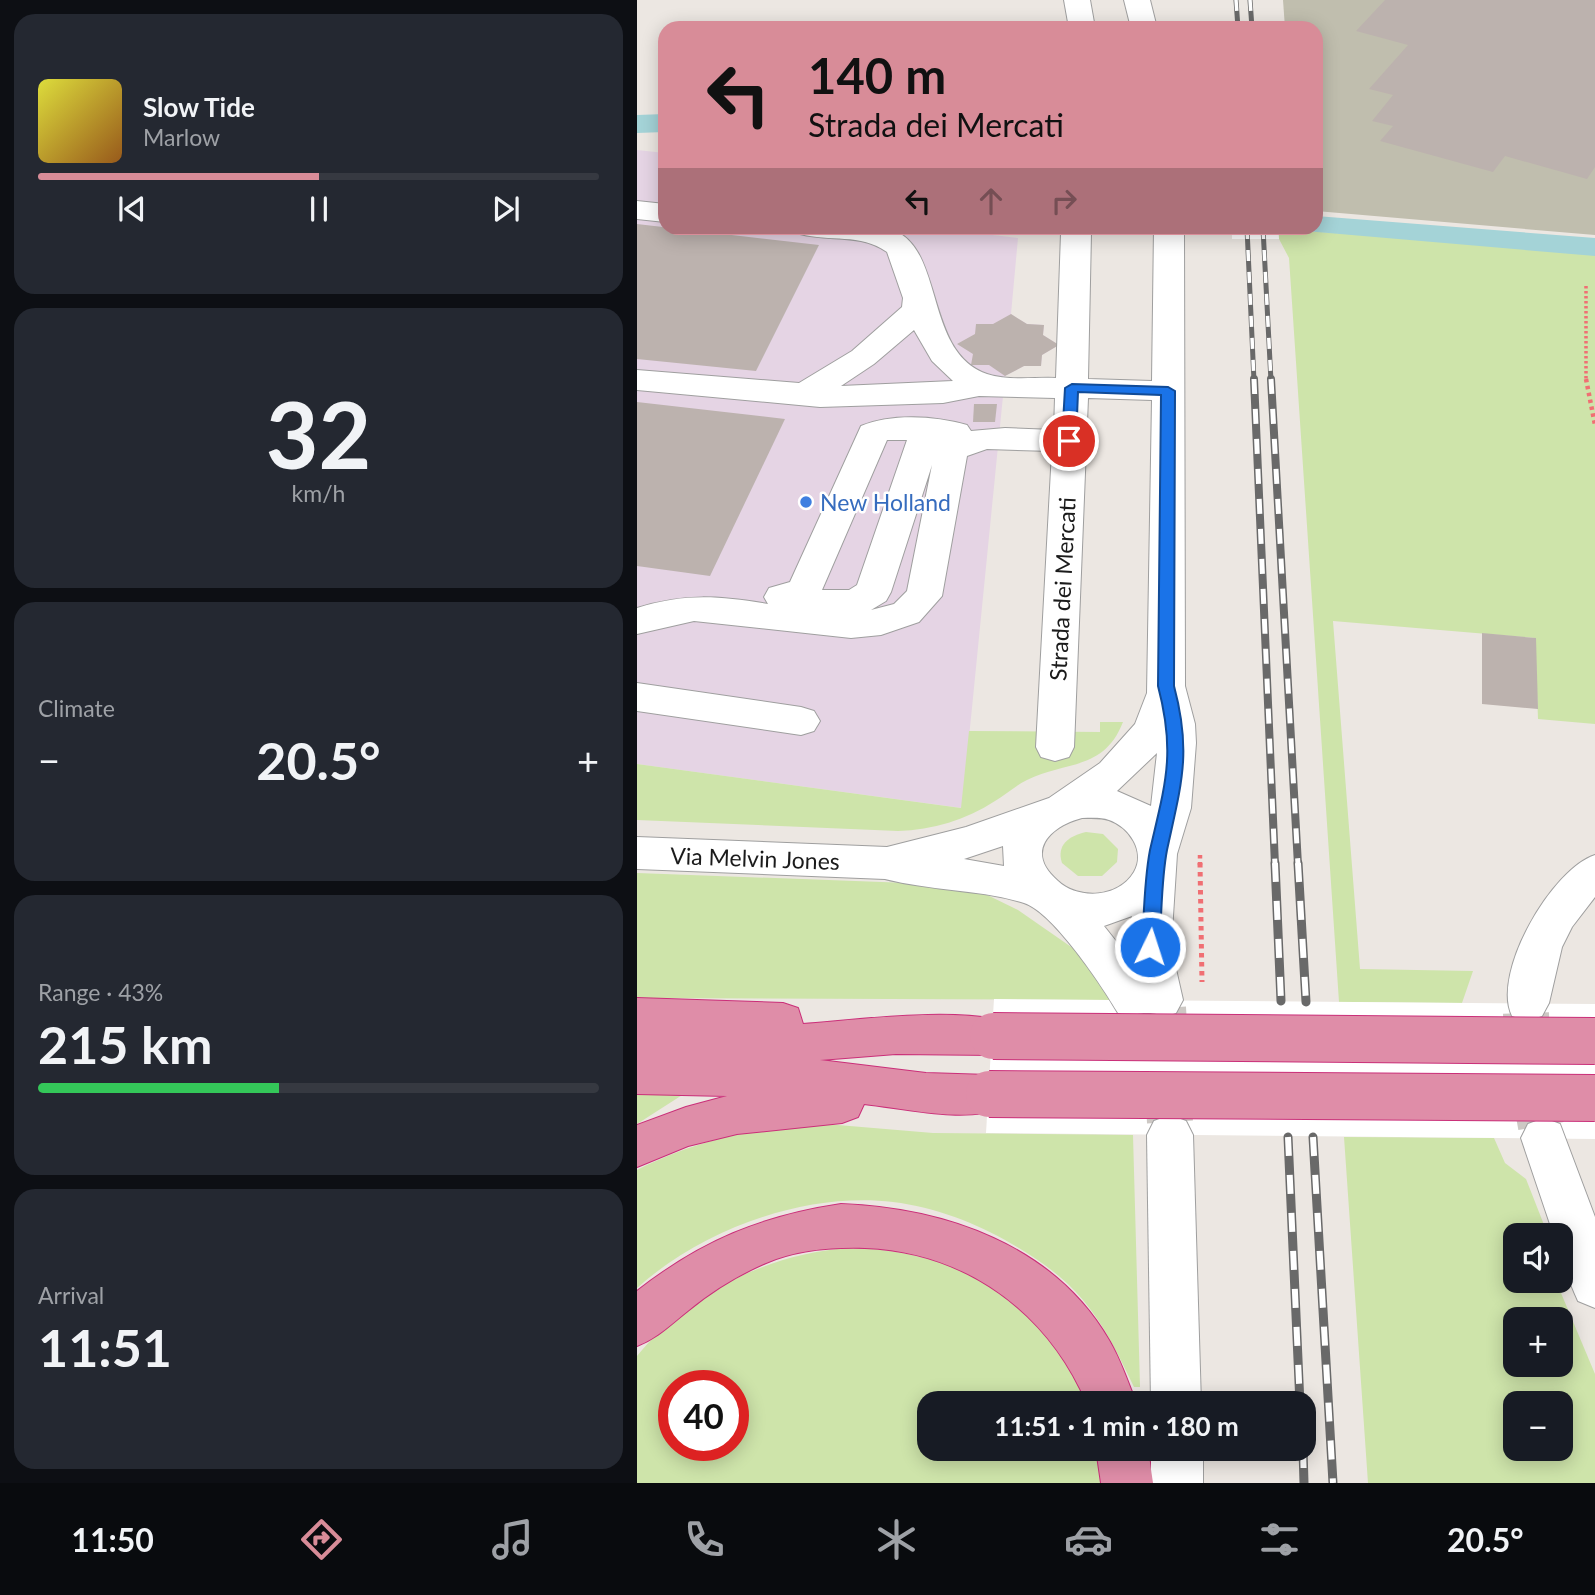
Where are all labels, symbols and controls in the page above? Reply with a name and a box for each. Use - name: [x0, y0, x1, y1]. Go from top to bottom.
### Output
- text: 140 m: [808, 46, 946, 104]
- icon: left: [693, 49, 784, 140]
- text: Slow Tide: [143, 91, 255, 123]
- text: Strada dei Mercati: [808, 105, 1064, 144]
- text: Marlow: [143, 123, 220, 151]
- icon: left: [899, 182, 937, 220]
- icon: ahead: [972, 182, 1010, 220]
- icon: right: [1045, 182, 1083, 220]
- icon: previous: [113, 190, 151, 228]
- icon: pause: [300, 190, 338, 228]
- icon: next: [487, 190, 525, 228]
- text: 32: [266, 379, 371, 488]
- pin: [1039, 411, 1099, 471]
- icon: arrive: [1050, 422, 1088, 460]
- text: km/h: [292, 479, 345, 507]
- place label: New Holland: [820, 488, 951, 516]
- marker: New Holland: [798, 494, 814, 510]
- street label: Strada dei Mercati: [1043, 496, 1081, 682]
- text: Climate: [38, 694, 115, 722]
- text: 20.5°: [256, 729, 381, 791]
- text: −: [38, 737, 60, 783]
- text: +: [577, 737, 599, 783]
- street label: Via Melvin Jones: [670, 841, 840, 875]
- position arrow: [1113, 910, 1187, 984]
- text: Range · 43%: [38, 978, 163, 1006]
- text: 215 km: [38, 1013, 212, 1075]
- map controls: [1503, 1223, 1573, 1461]
- button: sound: [1503, 1223, 1573, 1293]
- text: Arrival: [38, 1281, 104, 1309]
- button: +: [1503, 1307, 1573, 1377]
- text: 11:51: [38, 1316, 172, 1378]
- speed limit sign: 40: [658, 1370, 749, 1461]
- button: −: [1503, 1391, 1573, 1461]
- text: 11:51 · 1 min · 180 m: [994, 1410, 1239, 1442]
- icon: directions: [297, 1515, 346, 1564]
- icon: music: [488, 1515, 537, 1564]
- icon: phone: [680, 1515, 729, 1564]
- icon: climate: [872, 1515, 921, 1564]
- icon: car: [1064, 1515, 1113, 1564]
- icon: filters: [1255, 1515, 1304, 1564]
- text: 11:50: [71, 1520, 154, 1559]
- text: 20.5°: [1447, 1520, 1524, 1559]

